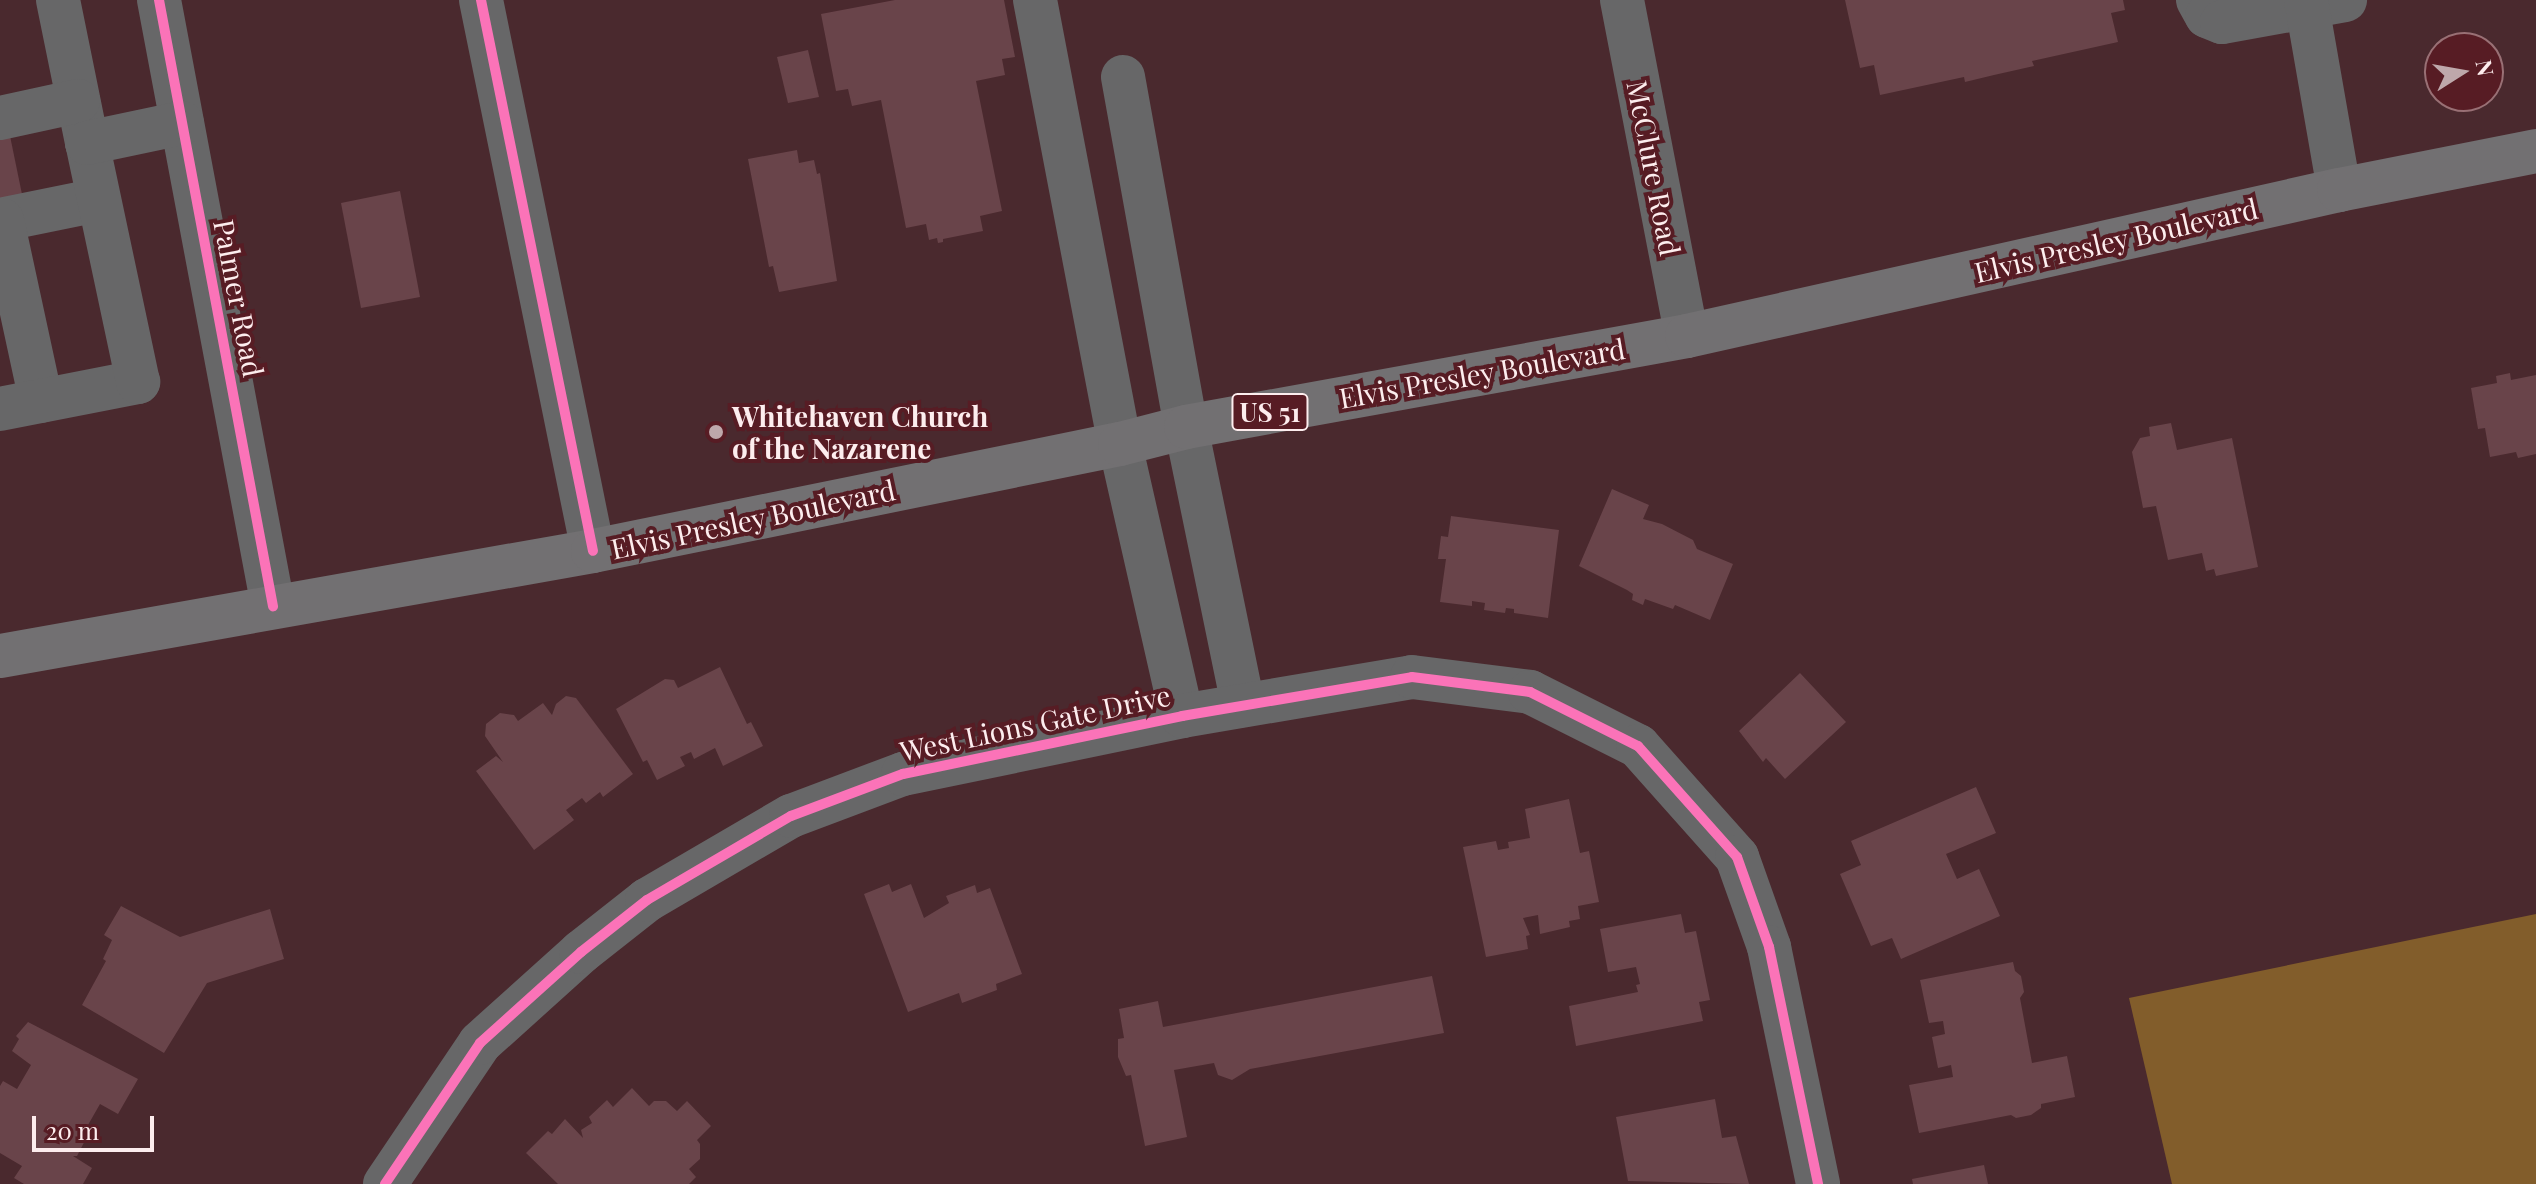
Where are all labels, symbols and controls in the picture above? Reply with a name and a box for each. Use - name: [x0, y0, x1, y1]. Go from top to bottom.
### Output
- north arrow: [2424, 32, 2504, 112]
- text: N: [2469, 57, 2502, 78]
- street label: McClure Road: [1621, 78, 1687, 258]
- street label: Elvis Presley Boulevard: [1971, 191, 2261, 289]
- street label: Palmer Road: [207, 216, 271, 380]
- street label: Elvis Presley Boulevard: [1336, 331, 1628, 415]
- road number: US 51: [1230, 390, 1310, 434]
- place label: Whitehaven Church of the Nazarene: [732, 399, 988, 465]
- marker: Whitehaven Church of the Nazarene: [707, 423, 725, 441]
- street label: Elvis Presley Boulevard: [607, 472, 899, 566]
- street label: West Lions Gate Drive: [896, 678, 1174, 768]
- scale bar: [36, 1100, 158, 1150]
- text: 20 m: [46, 1114, 99, 1146]

